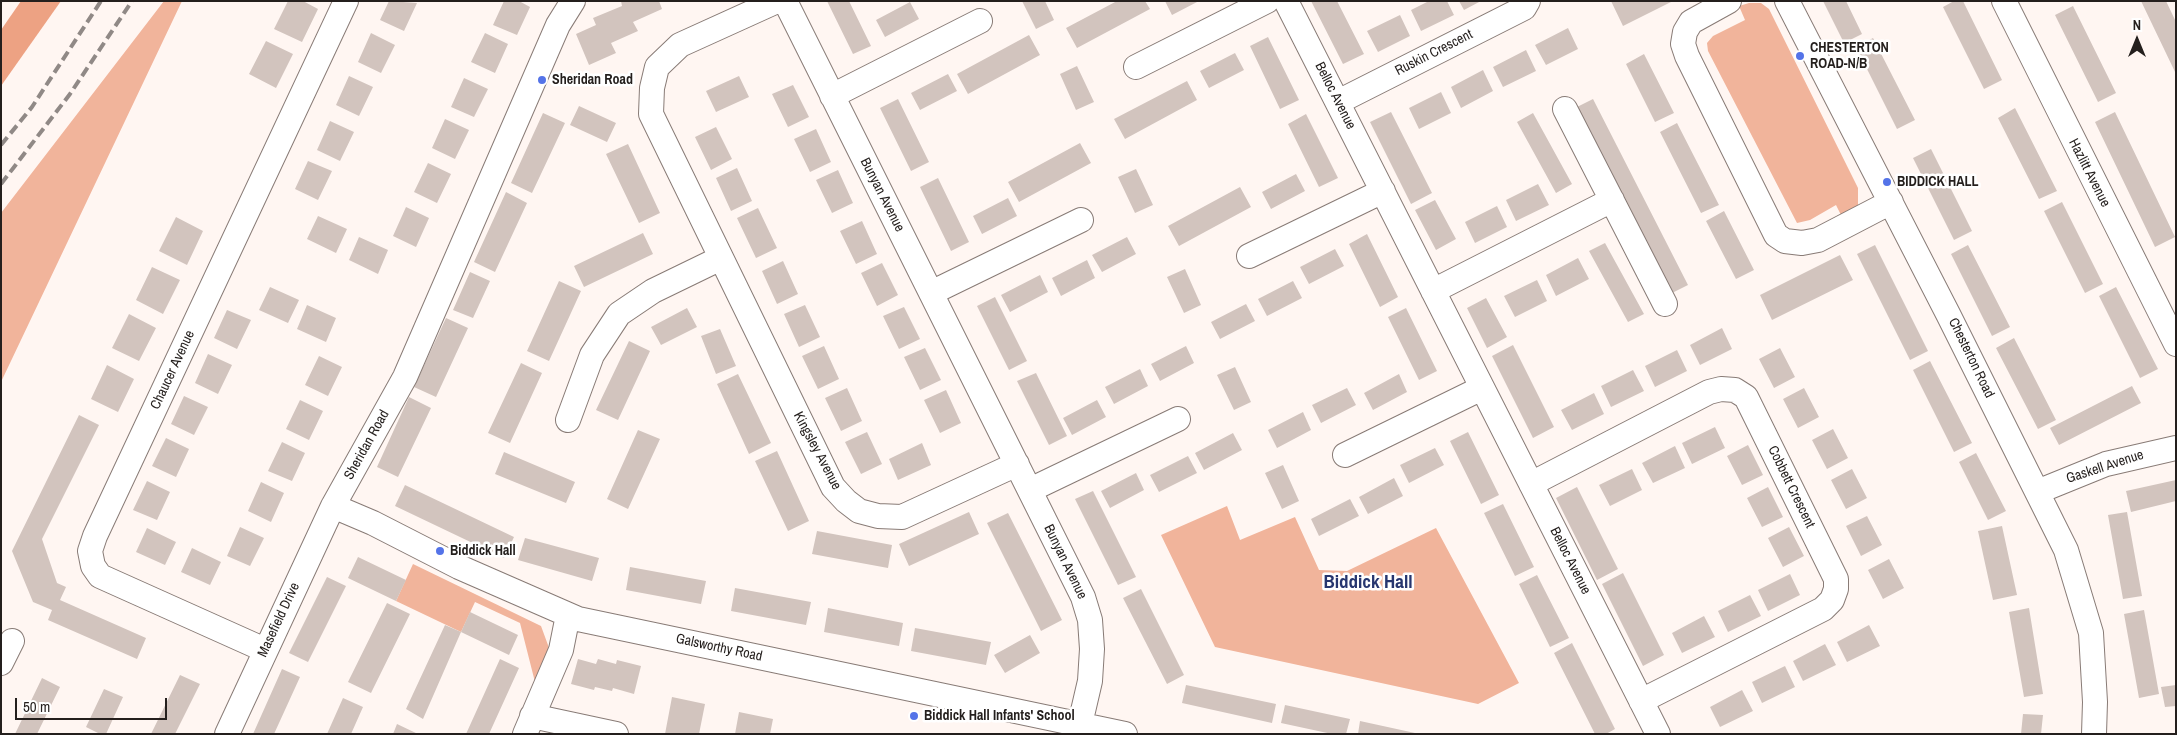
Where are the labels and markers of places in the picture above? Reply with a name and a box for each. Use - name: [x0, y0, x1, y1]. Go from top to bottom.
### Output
- place label: CHESTERTON ROAD-N/B: [1810, 40, 1889, 72]
- marker: CHESTERTON ROAD-N/B: [1794, 50, 1806, 62]
- place label: Sheridan Road: [552, 72, 633, 88]
- marker: Sheridan Road: [536, 74, 548, 86]
- place label: BIDDICK HALL: [1897, 174, 1979, 190]
- marker: BIDDICK HALL: [1881, 176, 1893, 188]
- place label: Biddick Hall: [450, 543, 516, 559]
- marker: Biddick Hall: [434, 545, 446, 557]
- place label: Biddick Hall Infants' School: [924, 708, 1075, 724]
- marker: Biddick Hall Infants' School: [908, 710, 920, 722]

